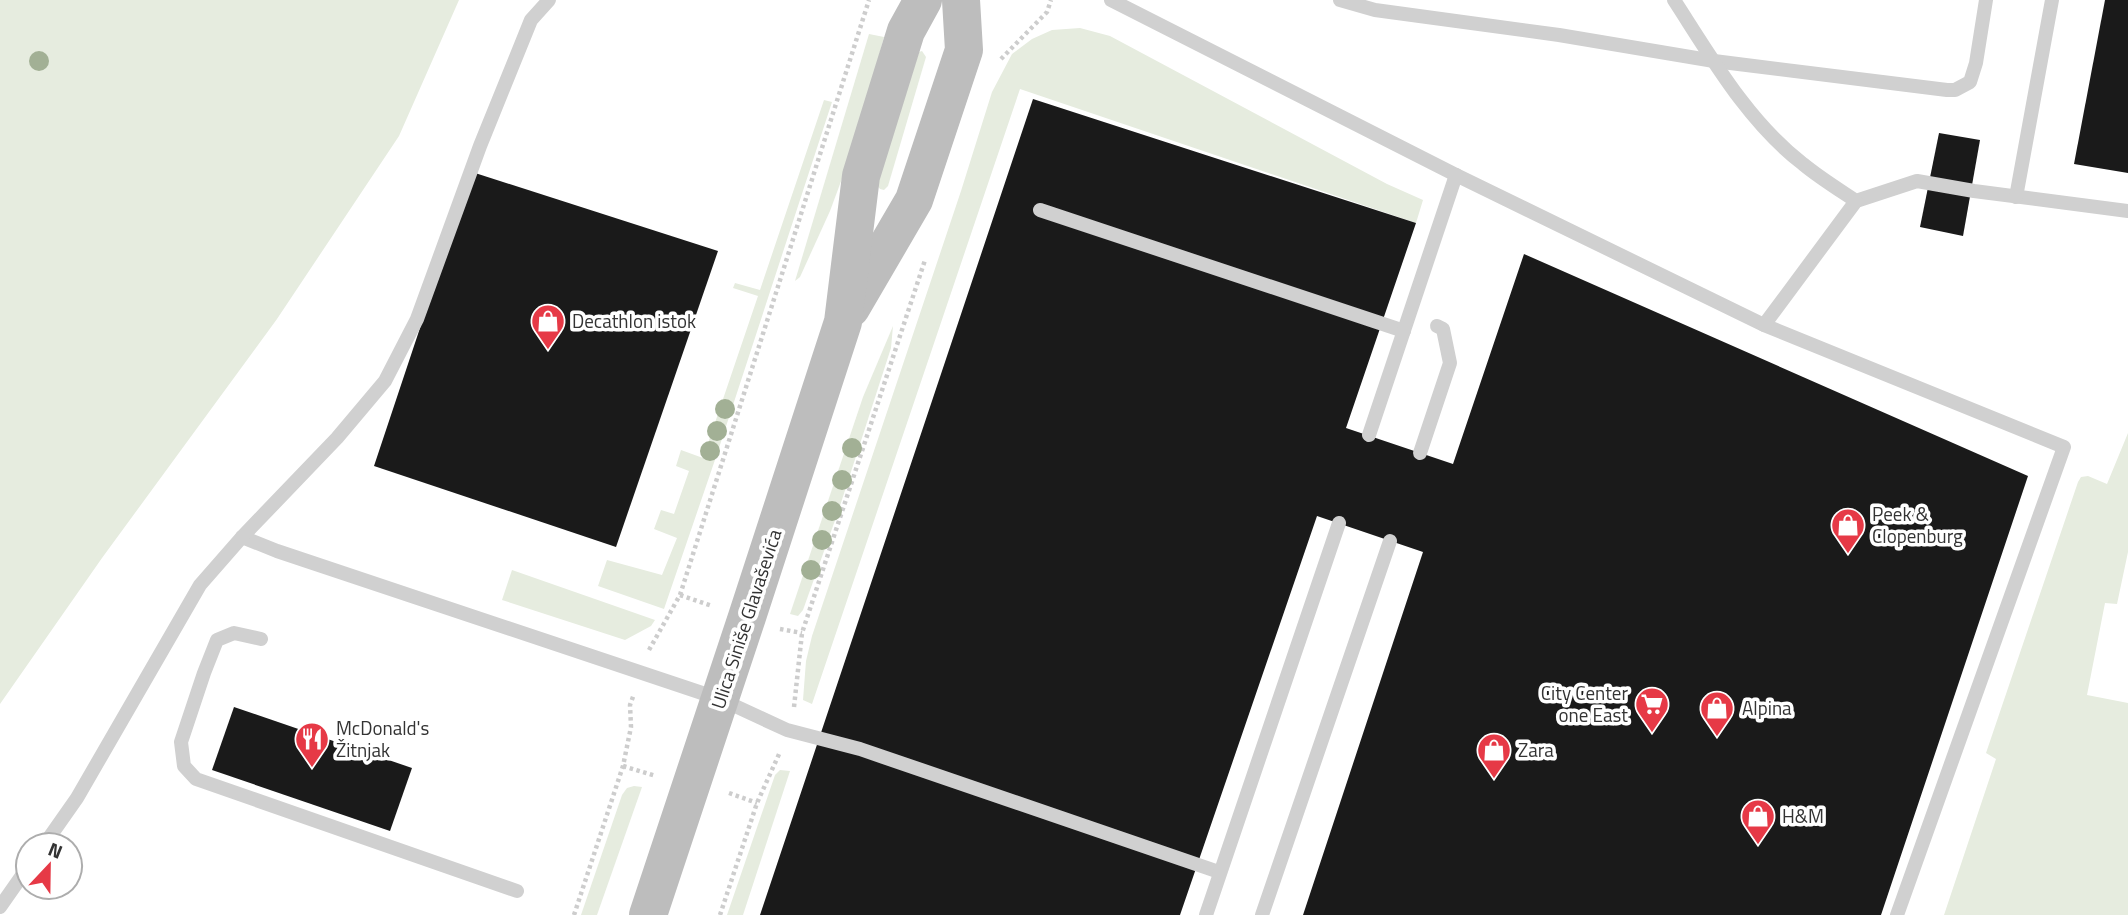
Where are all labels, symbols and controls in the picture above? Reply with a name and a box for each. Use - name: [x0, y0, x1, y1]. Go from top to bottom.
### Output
- shop icon: Decathlon istok: [529, 302, 567, 351]
- place label: Decathlon istok: [572, 306, 696, 335]
- place label: Peek & Clopenburg: [1872, 499, 1963, 550]
- shop icon: Peek & Clopenburg: [1829, 506, 1867, 555]
- street label: Ulica Siniše Glavaševića: [703, 525, 788, 713]
- place label: City Center one East: [1541, 678, 1628, 729]
- supermarket icon: City Center one East: [1633, 685, 1671, 734]
- shop icon: Alpina: [1698, 689, 1736, 738]
- place label: Alpina: [1742, 693, 1792, 722]
- place label: McDonald's Žitnjak: [336, 713, 429, 764]
- restaurant icon: McDonald's Žitnjak: [293, 720, 331, 769]
- shop icon: Zara: [1475, 731, 1513, 780]
- place label: Zara: [1518, 735, 1554, 764]
- shop icon: H&M: [1739, 797, 1777, 846]
- place label: H&M: [1782, 801, 1824, 830]
- north arrow: [14, 831, 84, 901]
- text: N: [44, 834, 67, 866]

